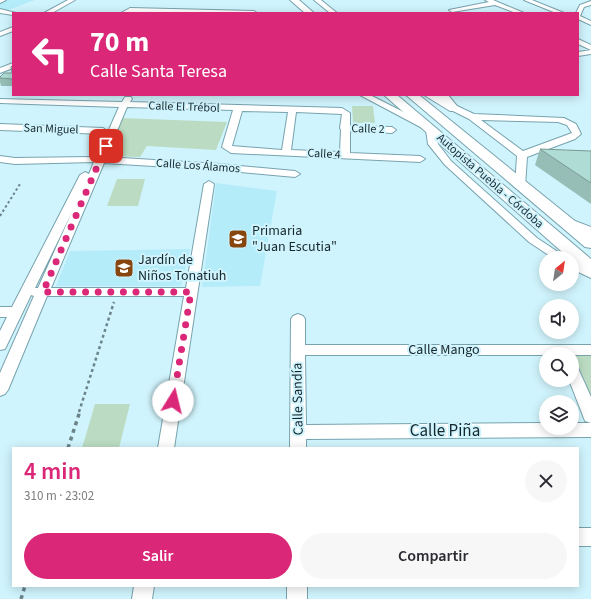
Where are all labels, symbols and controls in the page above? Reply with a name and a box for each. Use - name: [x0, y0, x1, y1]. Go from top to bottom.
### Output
- text: 70 m: [90, 22, 149, 62]
- icon: left: [24, 28, 76, 80]
- text: Calle Santa Teresa: [90, 59, 227, 84]
- street label: Calle El Trébol: [148, 97, 220, 117]
- street label: San Miguel: [23, 120, 79, 138]
- street label: Calle 2: [351, 120, 385, 138]
- pin: [89, 129, 123, 163]
- street label: Autopista Puebla - Córdoba: [433, 130, 547, 232]
- icon: arrive: [95, 135, 117, 157]
- street label: Calle 4: [307, 145, 341, 163]
- street label: Calle Los Álamos: [155, 155, 241, 177]
- place label: Primaria "Juan Escutia": [252, 221, 337, 257]
- school or university icon: Primaria "Juan Escutia": [227, 228, 249, 250]
- place label: Jardín de Niños Tonatiuh: [138, 250, 226, 286]
- north arrow: [539, 251, 579, 291]
- map controls: [539, 251, 579, 435]
- school or university icon: Jardín de Niños Tonatiuh: [113, 257, 135, 279]
- button: sound: [539, 299, 579, 339]
- street label: Calle Mango: [408, 340, 480, 360]
- button: search: [539, 347, 579, 387]
- street label: Calle Sandía: [287, 363, 309, 435]
- position arrow: [152, 380, 194, 422]
- button: layers: [539, 395, 579, 435]
- street label: Calle Piña: [410, 419, 480, 443]
- text: 4 min: [24, 454, 81, 489]
- button: close: [525, 460, 567, 502]
- text: 310 m · 23:02: [24, 487, 94, 505]
- button: Salir: [24, 533, 292, 579]
- button: Compartir: [300, 533, 567, 579]

